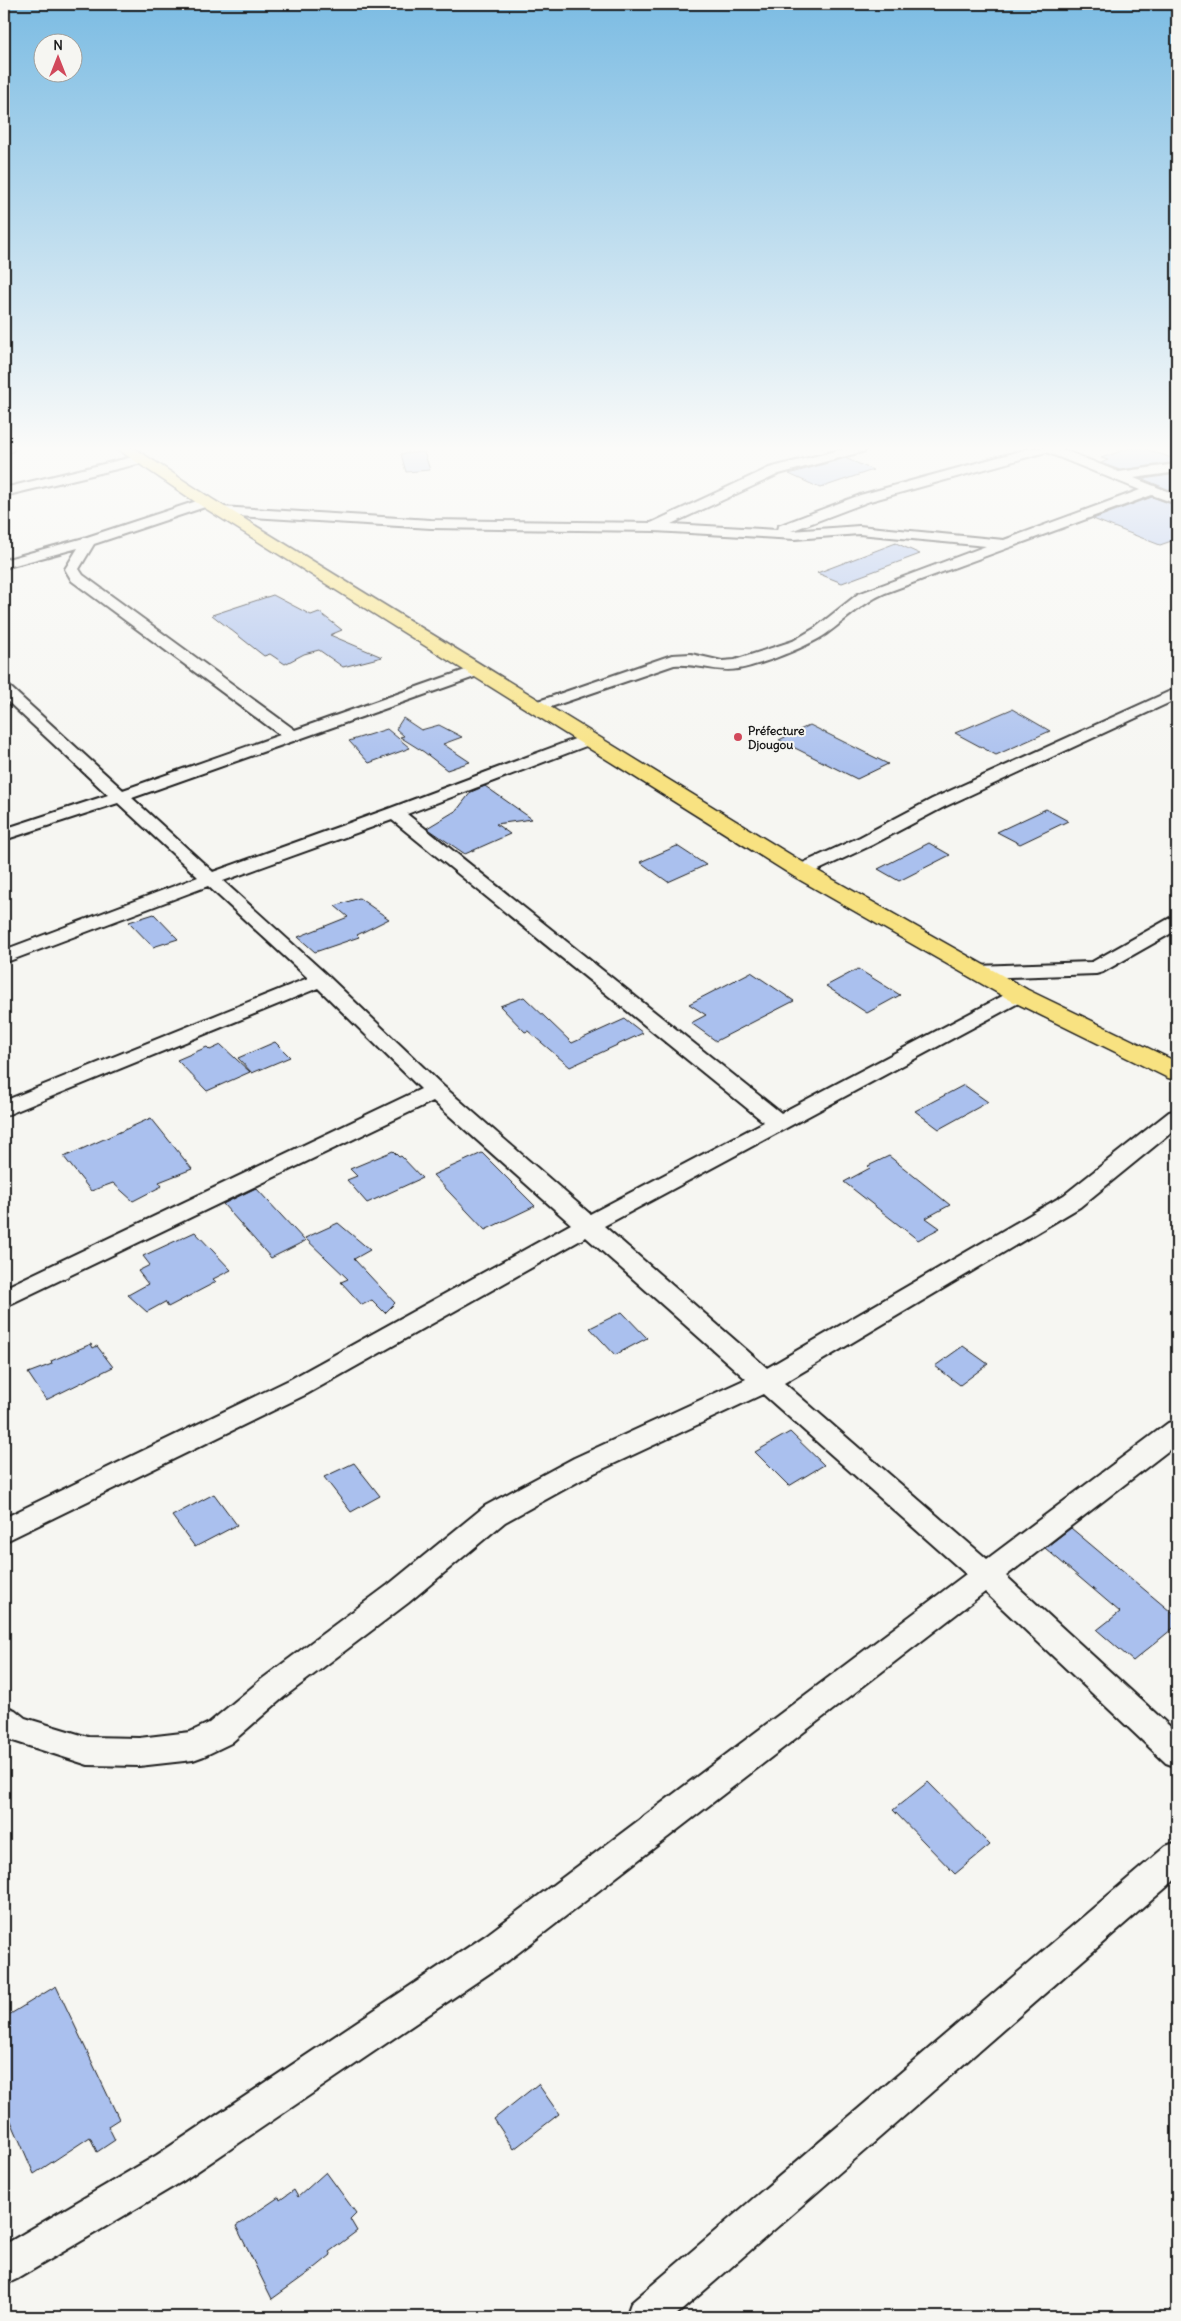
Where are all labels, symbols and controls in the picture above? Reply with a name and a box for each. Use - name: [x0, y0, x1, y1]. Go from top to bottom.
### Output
- north arrow: [32, 32, 82, 82]
- text: N: [53, 36, 63, 54]
- place label: Préfecture Djougou: [748, 723, 805, 753]
- marker: Préfecture Djougou: [732, 731, 744, 743]

